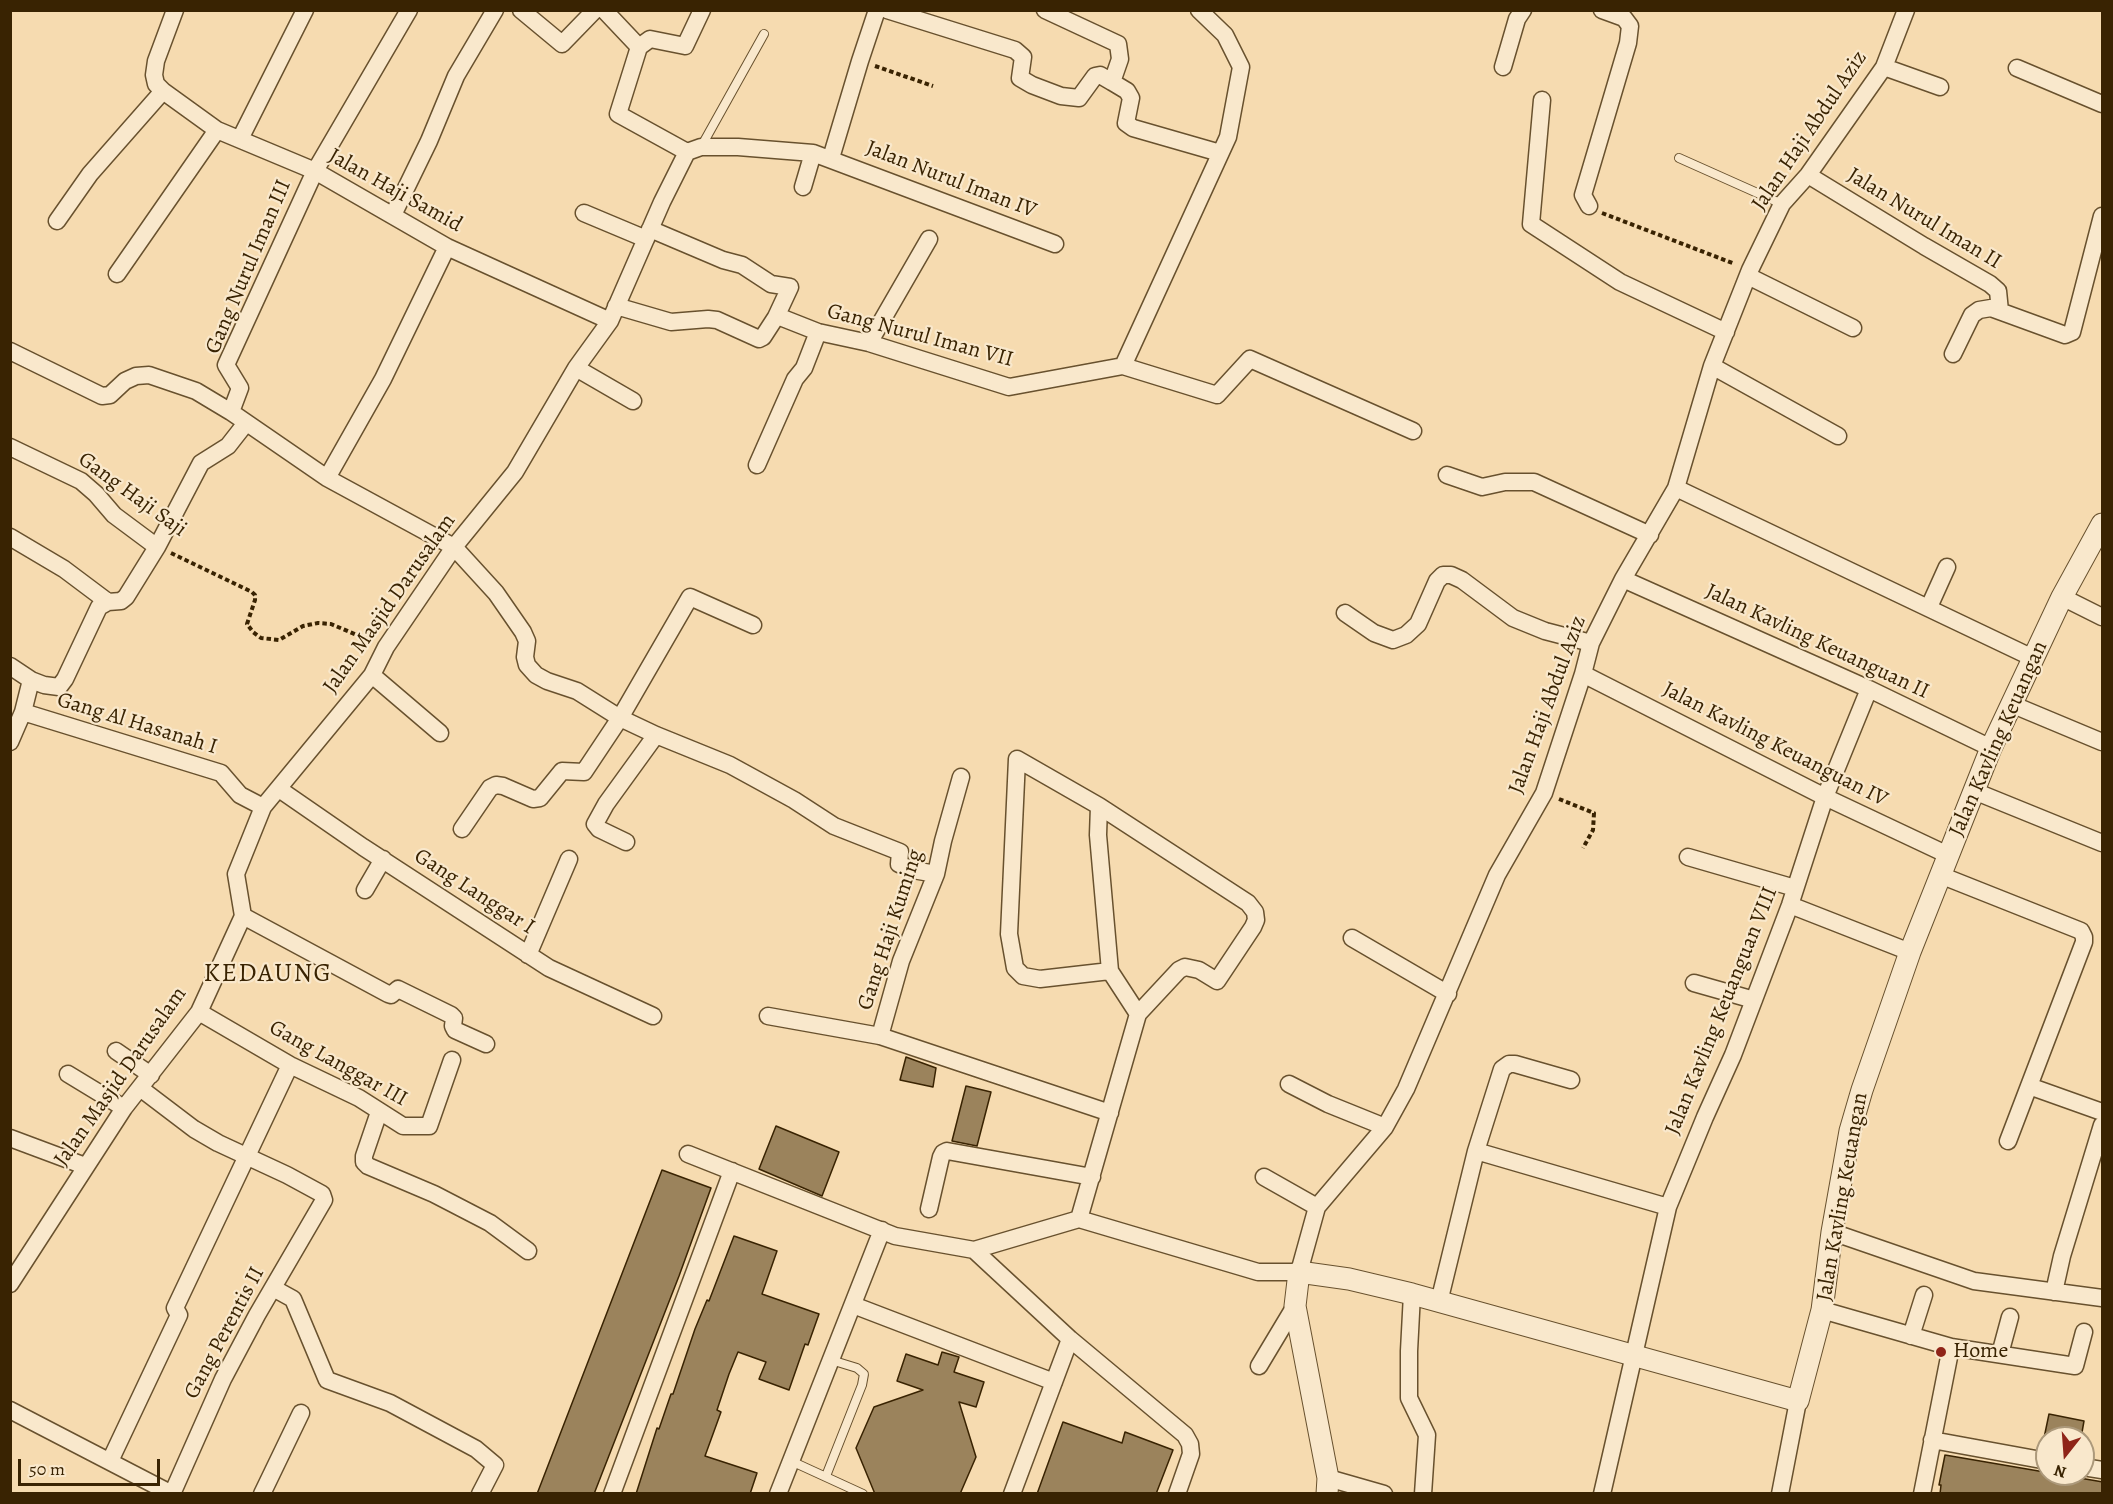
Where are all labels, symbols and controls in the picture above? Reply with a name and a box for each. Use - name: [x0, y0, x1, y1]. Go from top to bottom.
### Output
- street label: Jalan Haji Abdul Aziz: [1747, 46, 1873, 216]
- street label: Jalan Nurul Iman IV: [862, 135, 1040, 225]
- street label: Jalan Haji Samid: [323, 143, 467, 239]
- street label: Jalan Nurul Iman II: [1842, 163, 2006, 275]
- street label: Gang Nurul Iman III: [200, 176, 298, 358]
- street label: Gang Nurul Iman VII: [824, 298, 1016, 374]
- street label: Gang Haji Saji: [73, 447, 191, 543]
- street label: Jalan Masjid Darusalam: [318, 509, 462, 699]
- street label: Jalan Kavling Keuanguan II: [1701, 579, 1933, 705]
- street label: Jalan Haji Abdul Aziz: [1504, 612, 1592, 798]
- street label: Jalan Kavling Keuangan: [1944, 637, 2054, 841]
- street label: Jalan Kavling Keuanguan IV: [1658, 677, 1892, 813]
- street label: Gang Al Hasanah I: [54, 687, 220, 761]
- street label: Gang Langgar I: [409, 843, 539, 941]
- street label: Gang Haji Kuming: [853, 846, 929, 1014]
- street label: Jalan Kavling Keuanguan VIII: [1660, 883, 1784, 1139]
- district label: KEDAUNG: [204, 959, 332, 991]
- street label: Jalan Masjid Darusalam: [49, 982, 193, 1172]
- street label: Gang Langgar III: [264, 1015, 412, 1113]
- street label: Jalan Kavling Keuangan: [1812, 1091, 1874, 1303]
- street label: Gang Perentis II: [179, 1262, 271, 1404]
- place label: Home: [1953, 1339, 2008, 1365]
- marker: Home: [1934, 1345, 1948, 1359]
- north arrow: [2035, 1426, 2095, 1486]
- scale bar: [21, 1447, 164, 1485]
- text: 50 m: [29, 1457, 65, 1481]
- text: N: [2052, 1459, 2069, 1484]

